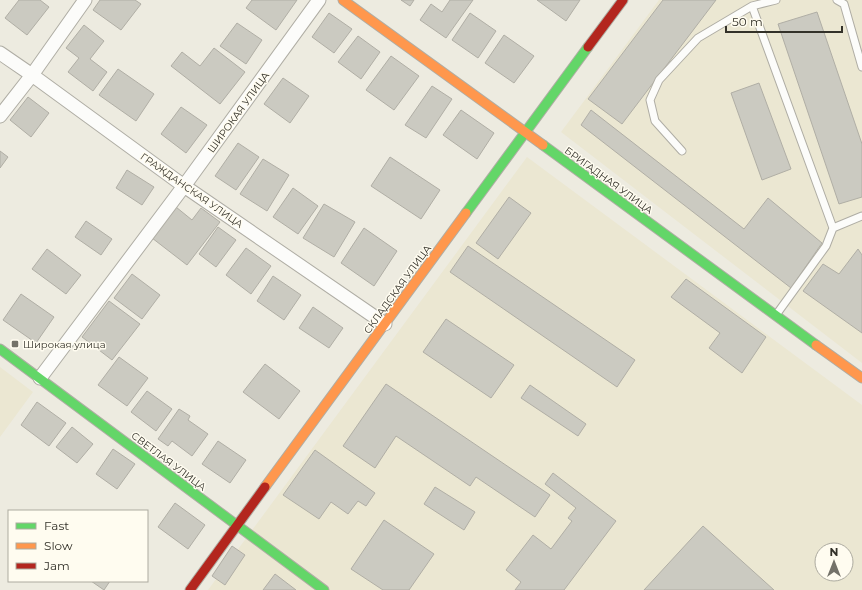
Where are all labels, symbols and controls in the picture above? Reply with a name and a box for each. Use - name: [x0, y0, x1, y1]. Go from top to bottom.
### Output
- scale bar: [726, 8, 842, 34]
- text: 50 m: [732, 14, 763, 29]
- street label: ШИРОКАЯ УЛИЦА: [205, 69, 272, 155]
- street label: БРИГАДНАЯ УЛИЦА: [562, 144, 656, 217]
- street label: ГРАЖДАНСКАЯ УЛИЦА: [138, 150, 246, 231]
- street label: СКЛАДСКАЯ УЛИЦА: [361, 242, 434, 336]
- place label: Широкая улица: [23, 338, 105, 351]
- marker: Широкая улица: [10, 339, 20, 349]
- street label: СВЕТЛАЯ УЛИЦА: [129, 429, 209, 494]
- legend: [8, 510, 148, 582]
- text: Fast: [44, 518, 69, 533]
- text: Slow: [44, 538, 73, 553]
- north arrow: [814, 542, 854, 582]
- text: N: [830, 545, 838, 559]
- text: Jam: [43, 558, 70, 573]

